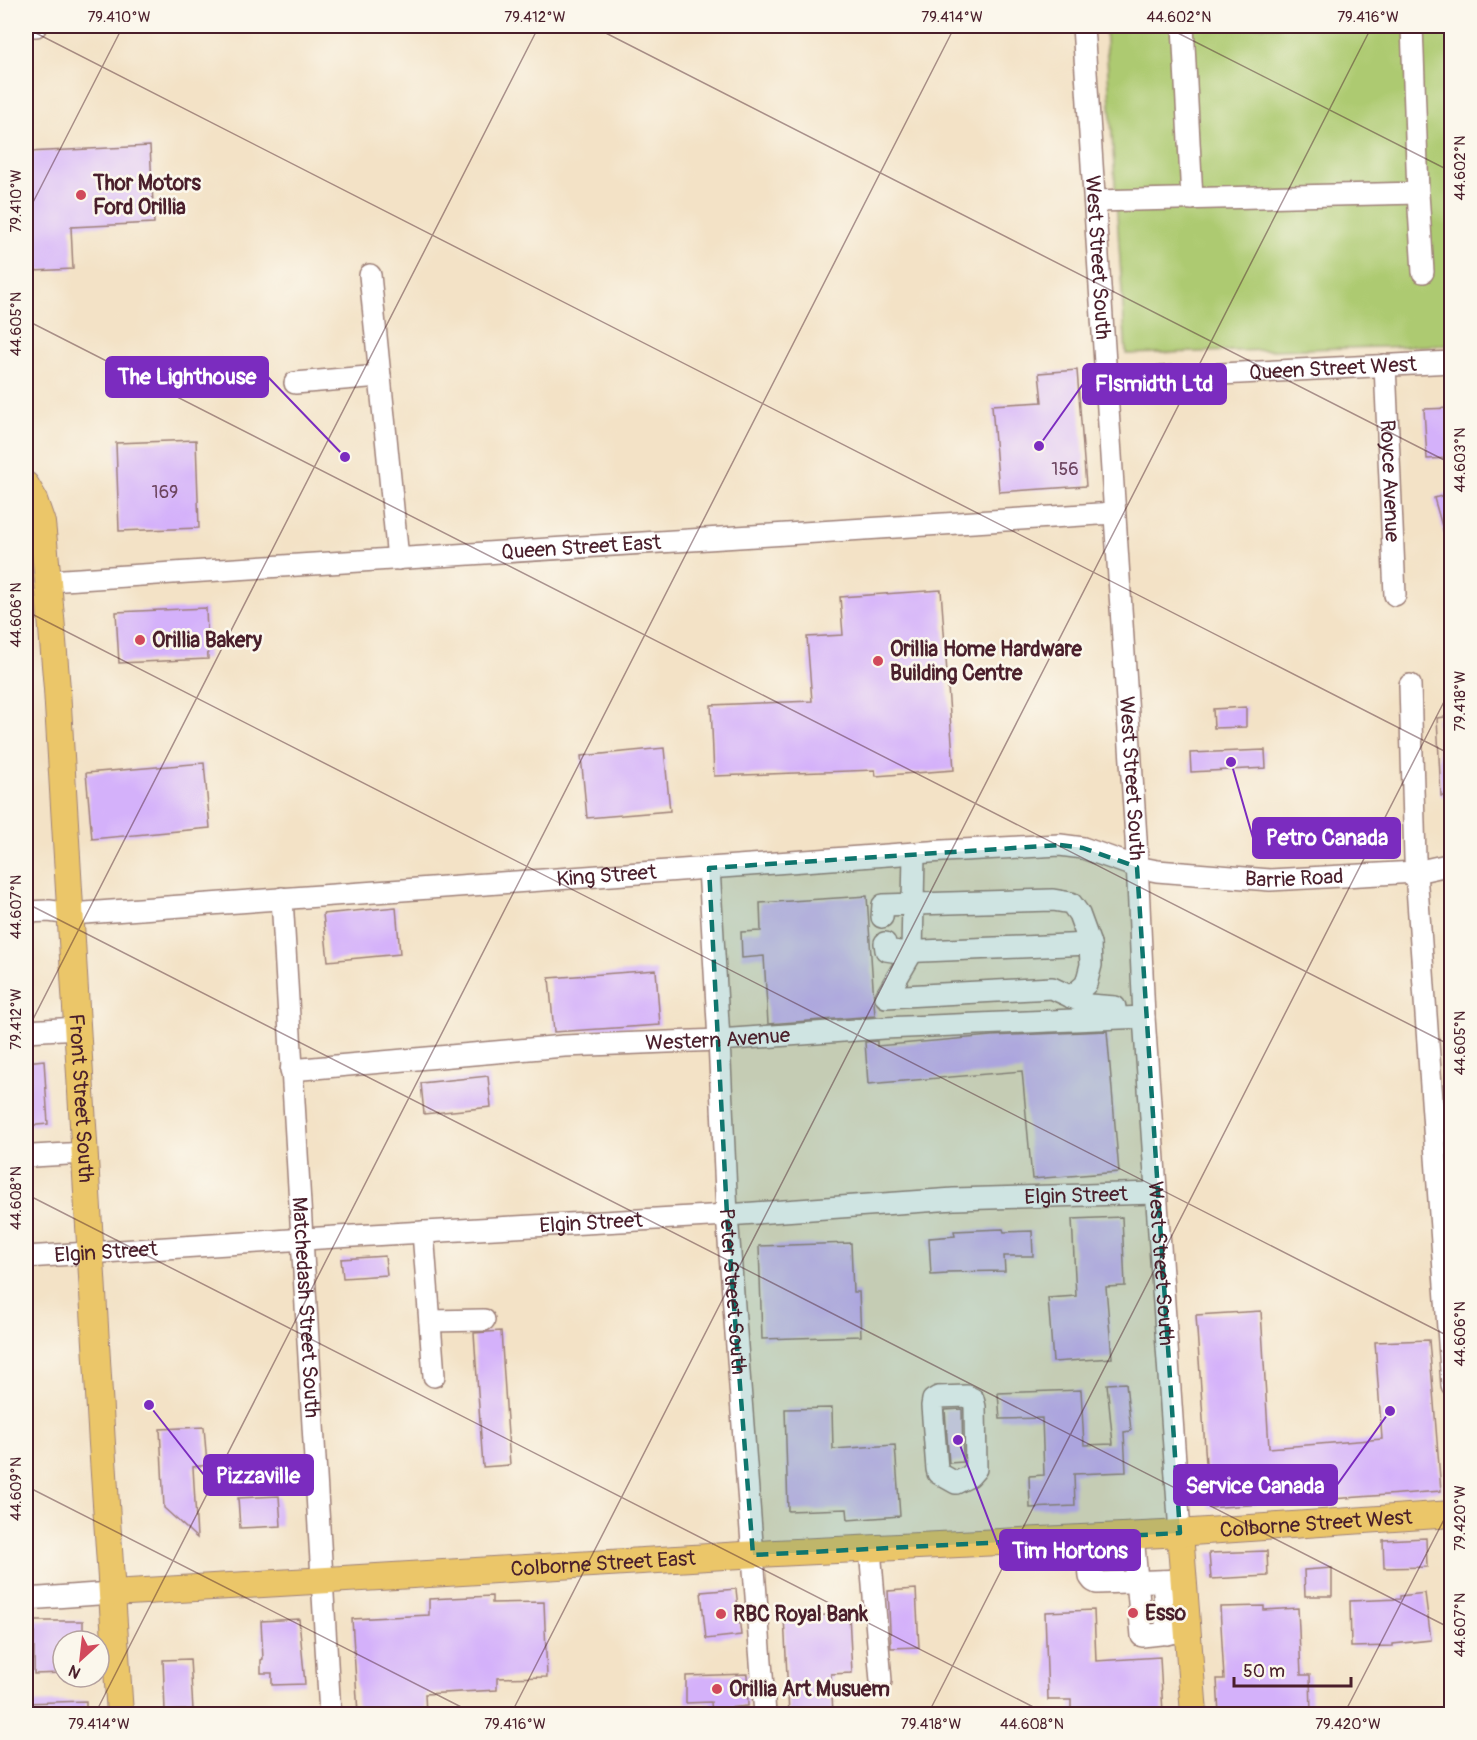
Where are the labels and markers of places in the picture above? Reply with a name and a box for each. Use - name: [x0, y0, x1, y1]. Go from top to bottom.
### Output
- place label: Thor Motors Ford Orillia: [92, 170, 201, 221]
- marker: Thor Motors Ford Orillia: [74, 188, 88, 202]
- callout: The Lighthouse: [106, 357, 268, 397]
- callout: Flsmidth Ltd: [1083, 364, 1226, 404]
- place label: Orillia Bakery: [152, 627, 262, 654]
- marker: Orillia Bakery: [133, 633, 147, 647]
- place label: Orillia Home Hardware Building Centre: [890, 636, 1083, 687]
- marker: Orillia Home Hardware Building Centre: [871, 654, 885, 668]
- callout: Petro Canada: [1253, 818, 1400, 858]
- callout: Pizzaville: [204, 1455, 313, 1495]
- callout: Service Canada: [1174, 1465, 1337, 1505]
- callout: Tim Hortons: [1000, 1530, 1140, 1570]
- place label: Esso: [1145, 1600, 1187, 1627]
- place label: RBC Royal Bank: [733, 1601, 868, 1628]
- marker: Esso: [1126, 1606, 1140, 1620]
- marker: RBC Royal Bank: [714, 1607, 728, 1621]
- place label: Orillia Art Musuem: [729, 1676, 890, 1703]
- marker: Orillia Art Musuem: [710, 1682, 724, 1696]

